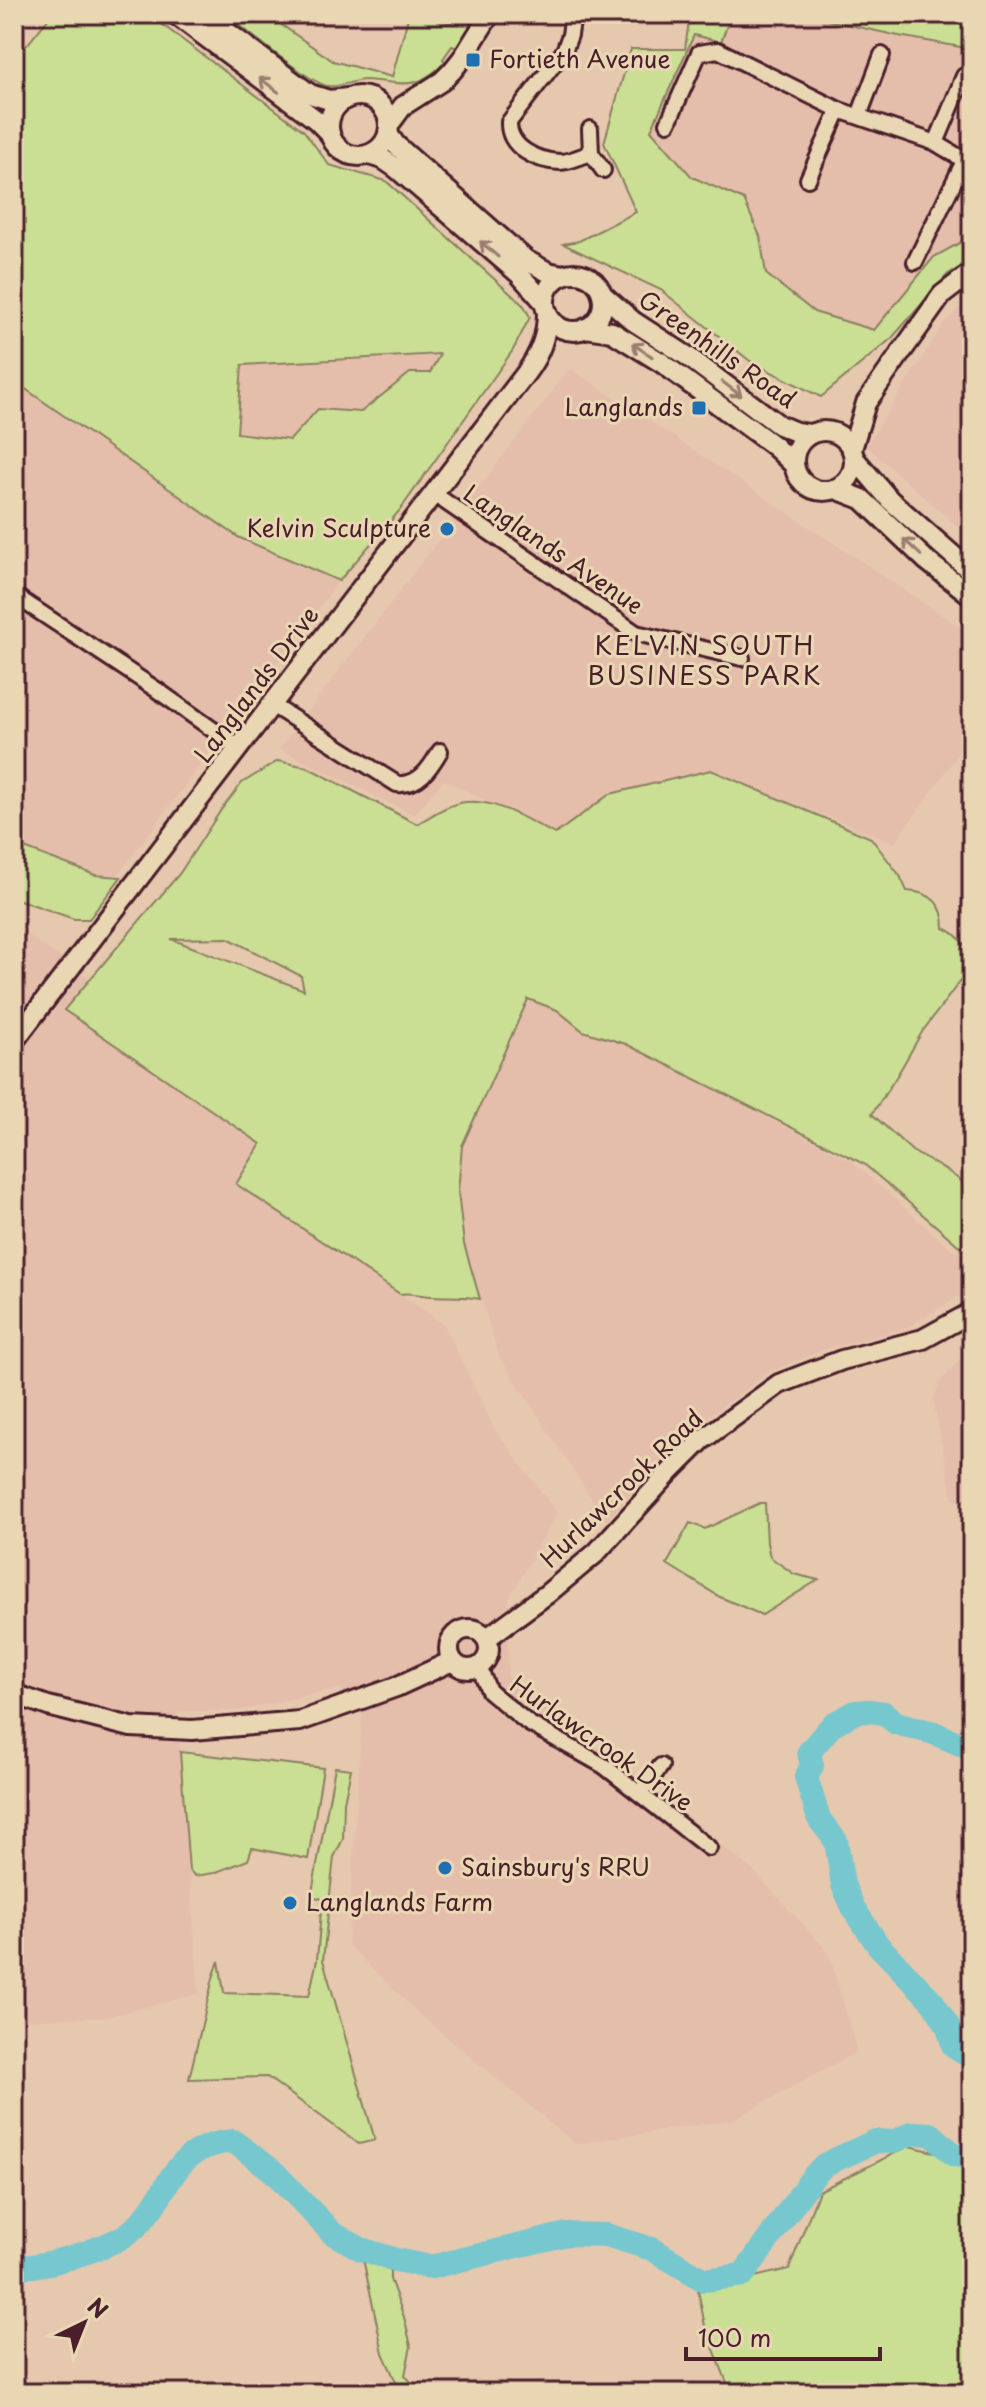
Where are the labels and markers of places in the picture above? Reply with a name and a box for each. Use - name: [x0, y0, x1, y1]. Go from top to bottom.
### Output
- place label: Fortieth Avenue: [489, 40, 671, 76]
- marker: Fortieth Avenue: [464, 51, 482, 69]
- place label: Langlands: [565, 388, 683, 424]
- marker: Langlands: [690, 399, 708, 417]
- place label: Kelvin Sculpture: [247, 509, 431, 545]
- marker: Kelvin Sculpture: [438, 520, 456, 538]
- place label: Sainsbury's RRU: [461, 1848, 650, 1884]
- marker: Sainsbury's RRU: [436, 1859, 454, 1877]
- place label: Langlands Farm: [306, 1883, 493, 1919]
- marker: Langlands Farm: [281, 1894, 299, 1912]

